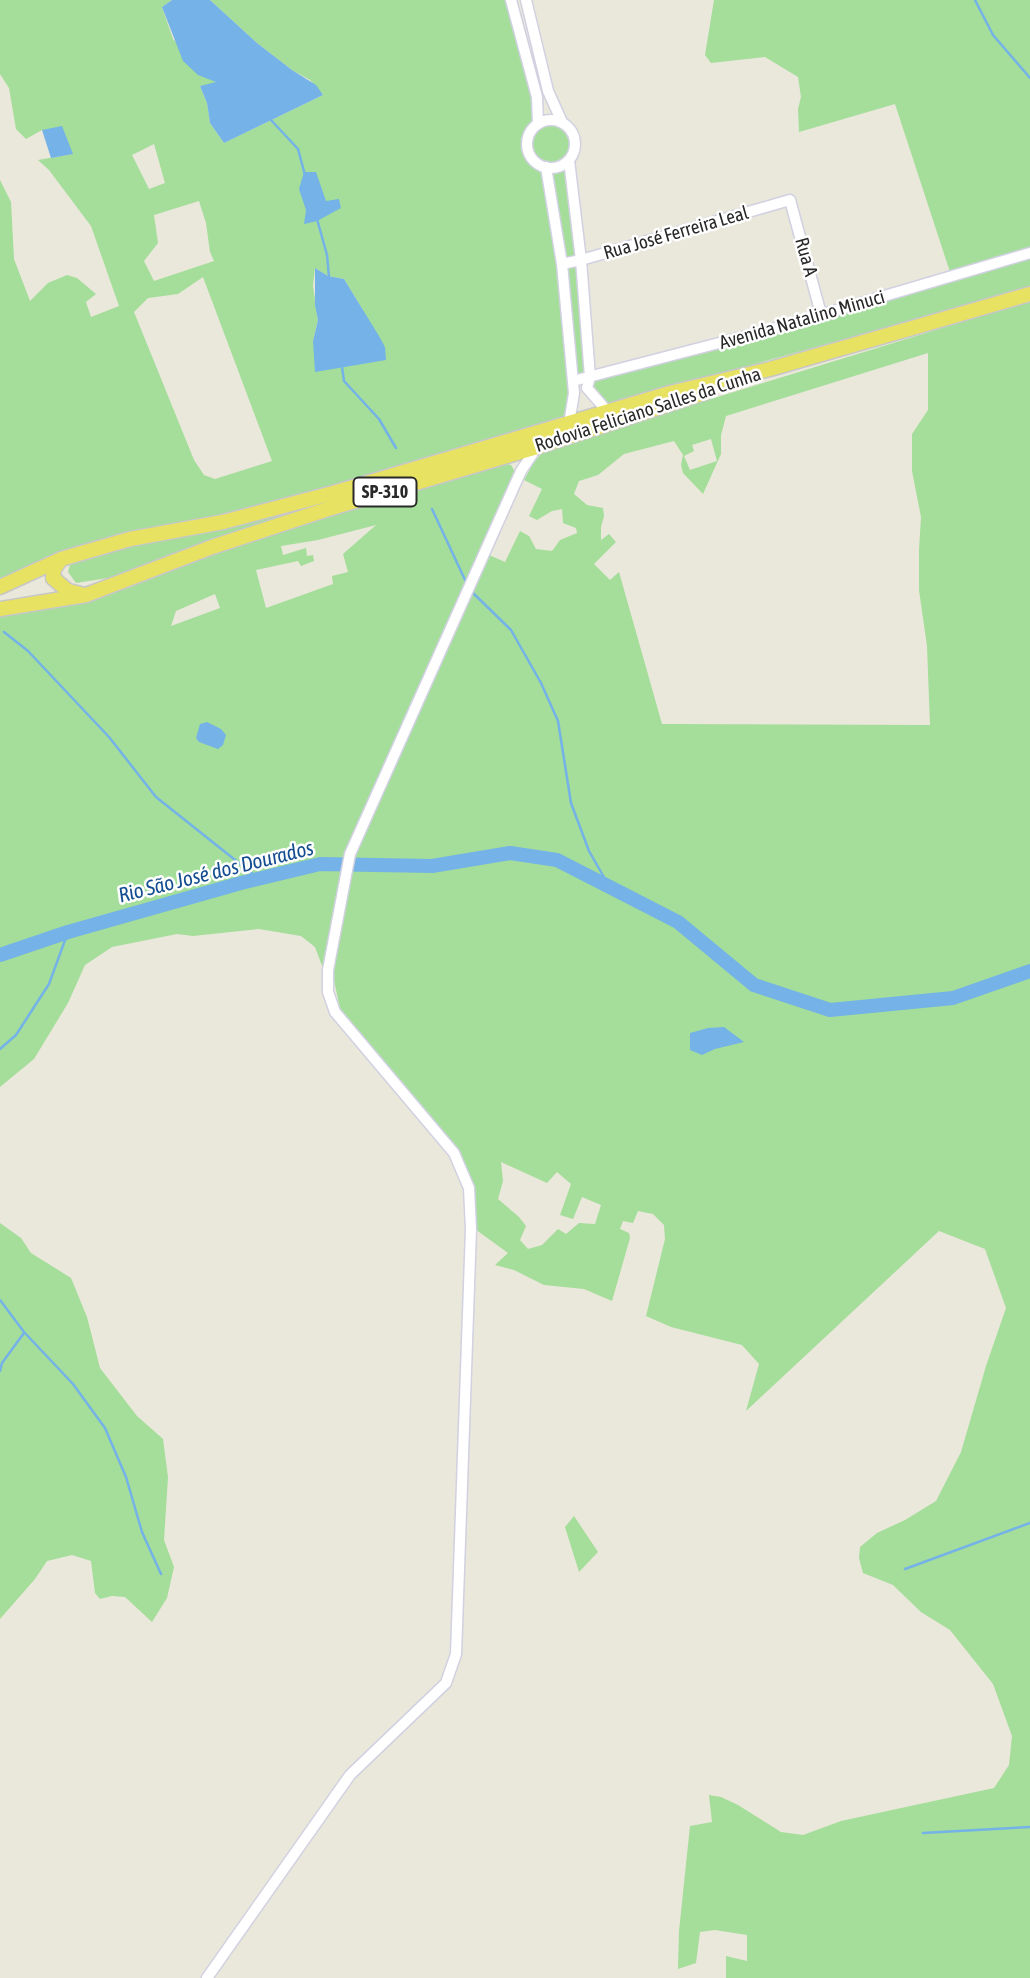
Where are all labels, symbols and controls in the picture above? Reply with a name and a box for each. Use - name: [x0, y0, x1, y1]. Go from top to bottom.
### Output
- street label: Rua José Ferreira Leal: [601, 201, 751, 265]
- street label: Rua A: [790, 235, 822, 279]
- street label: Avenida Natalino Minuci: [717, 285, 887, 355]
- street label: Rodovia Feliciano Salles da Cunha: [532, 363, 764, 457]
- road number: SP-310: [354, 478, 416, 506]
- water label: Rio São José dos Dourados: [116, 836, 316, 908]

